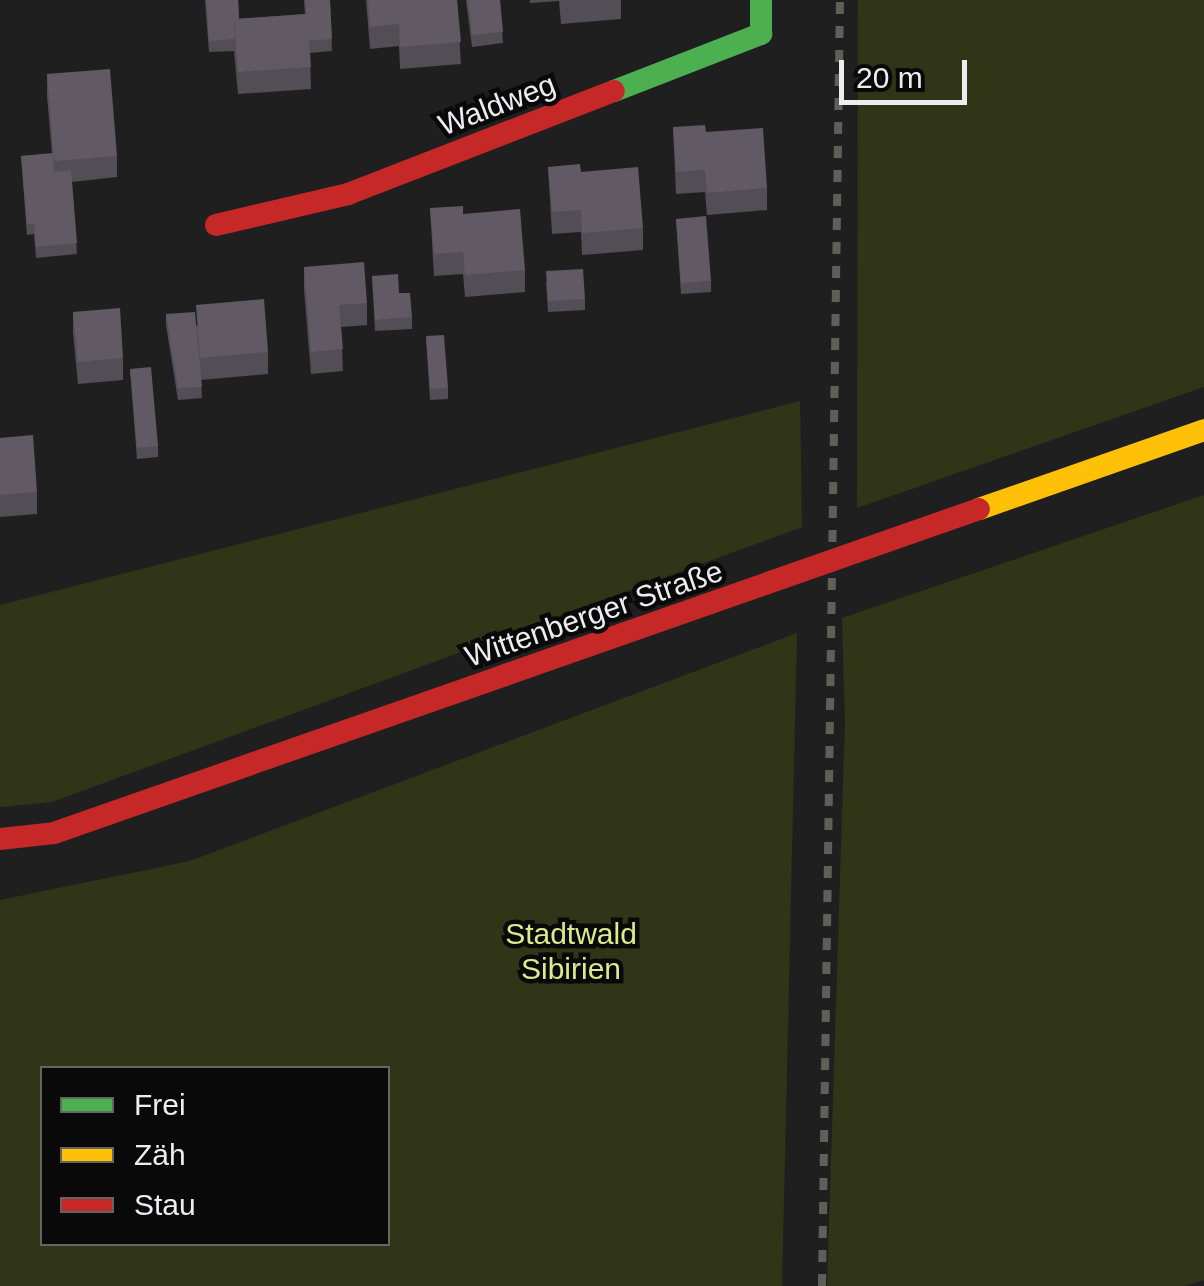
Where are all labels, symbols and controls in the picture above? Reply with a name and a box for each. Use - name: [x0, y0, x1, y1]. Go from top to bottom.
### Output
- scale bar: [844, 40, 972, 102]
- text: 20 m: [856, 61, 923, 94]
- street label: Waldweg: [433, 66, 561, 144]
- street label: Wittenberger Straße: [460, 553, 728, 675]
- park label: Stadtwald Sibirien: [505, 916, 637, 986]
- legend: [40, 1066, 390, 1246]
- text: Frei: [134, 1088, 186, 1121]
- text: Zäh: [134, 1138, 186, 1171]
- text: Stau: [134, 1188, 196, 1221]

